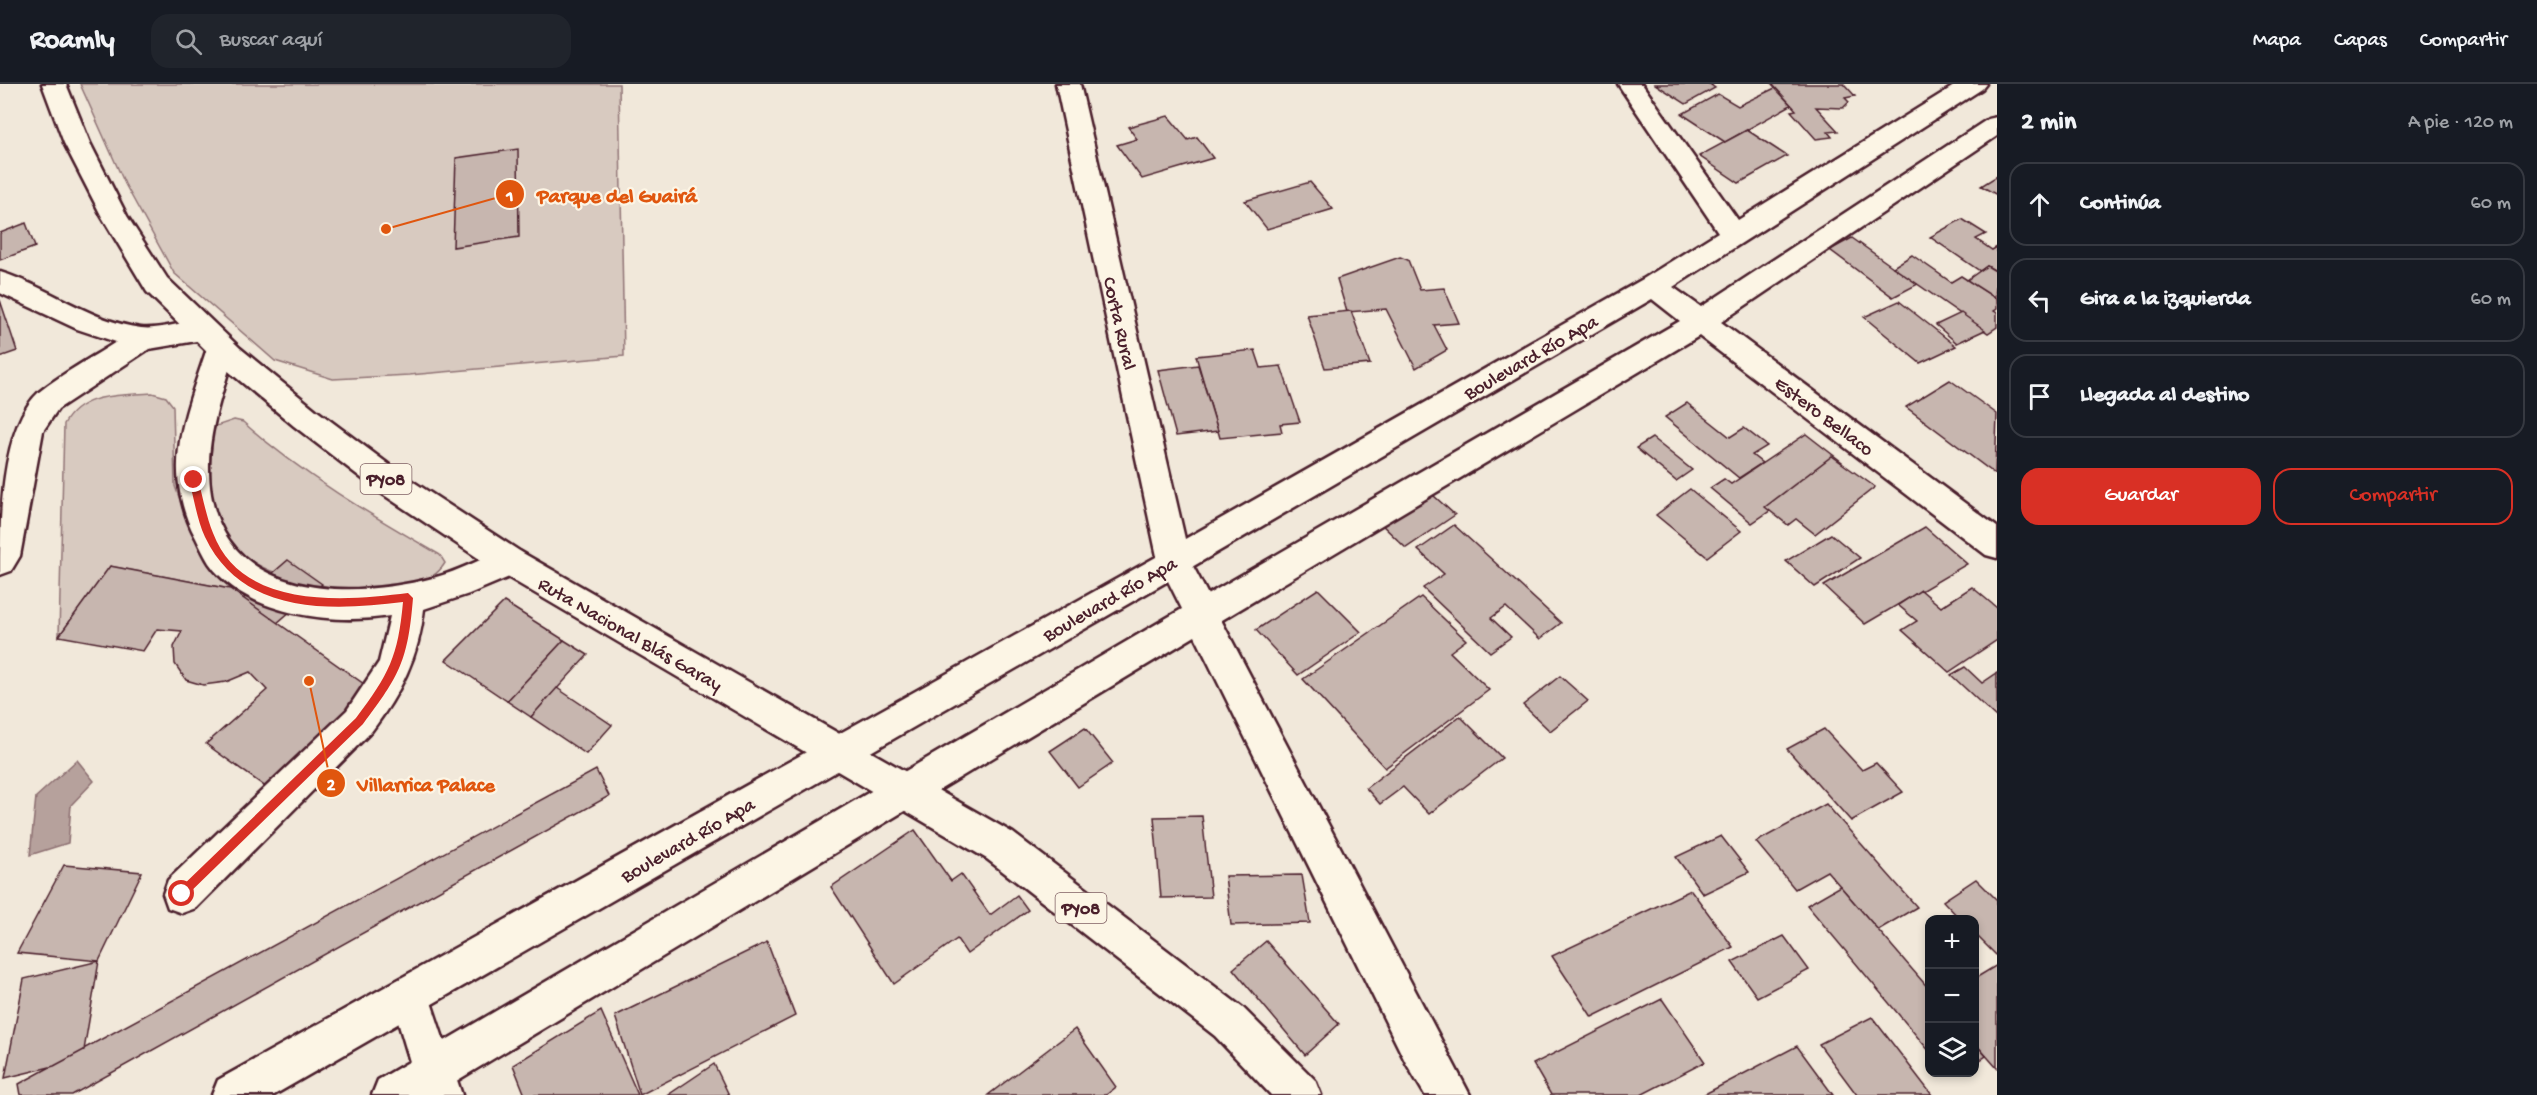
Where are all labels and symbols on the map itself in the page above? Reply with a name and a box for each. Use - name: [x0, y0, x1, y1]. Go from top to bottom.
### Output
- callout: Parque del Guairá: [495, 175, 709, 214]
- text: Parque del Guairá: [536, 186, 698, 211]
- text: 1: [505, 187, 514, 208]
- street label: Corta Rural: [1096, 275, 1139, 373]
- street label: Boulevard Río Apa: [1460, 311, 1604, 407]
- street label: Estero Bellaco: [1769, 373, 1877, 463]
- road number: PY08: [360, 464, 412, 494]
- route end: [180, 466, 206, 492]
- street label: Boulevard Río Apa: [1039, 553, 1183, 649]
- street label: Ruta Nacional Blás Garay: [533, 574, 726, 698]
- callout: Villarrica Palace: [316, 764, 507, 803]
- text: Villarrica Palace: [356, 775, 496, 800]
- text: 2: [327, 776, 336, 797]
- street label: Boulevard Río Apa: [617, 794, 761, 890]
- route start: [168, 880, 194, 906]
- road number: PY08: [1056, 893, 1106, 923]

